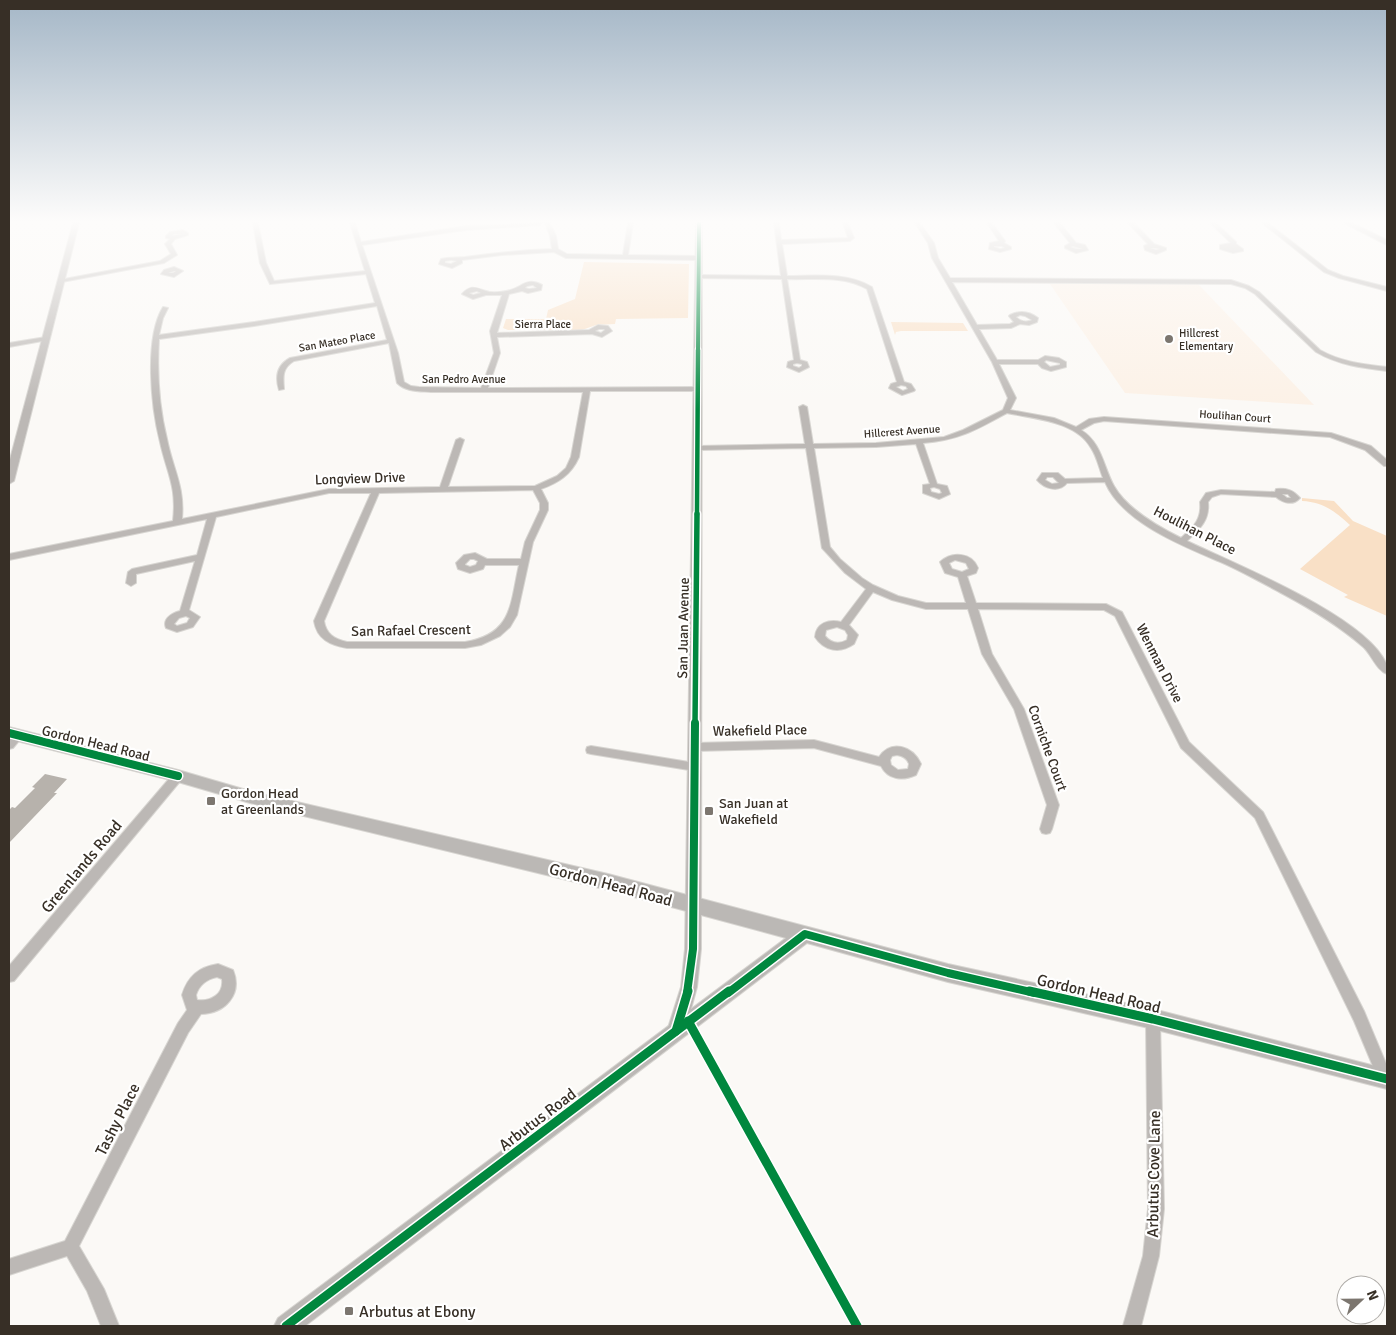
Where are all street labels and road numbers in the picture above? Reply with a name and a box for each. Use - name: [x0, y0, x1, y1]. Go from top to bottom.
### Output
- street label: Sierra Place: [515, 318, 571, 331]
- street label: San Mateo Place: [298, 328, 376, 355]
- street label: San Pedro Avenue: [422, 373, 506, 386]
- street label: Houlihan Court: [1199, 408, 1271, 425]
- street label: Hillcrest Avenue: [863, 422, 941, 441]
- street label: Longview Drive: [314, 468, 406, 489]
- street label: Houlihan Place: [1151, 502, 1239, 559]
- street label: San Juan Avenue: [674, 577, 693, 679]
- street label: San Rafael Crescent: [351, 621, 471, 640]
- street label: Wenman Drive: [1132, 621, 1187, 706]
- street label: Corniche Court: [1024, 703, 1071, 794]
- street label: Wakefield Place: [713, 721, 807, 740]
- street label: Gordon Head Road: [40, 722, 152, 765]
- street label: Greenlands Road: [37, 816, 127, 917]
- street label: Gordon Head Road: [547, 859, 674, 911]
- street label: Gordon Head Road: [1035, 970, 1163, 1018]
- street label: Tashy Place: [91, 1080, 145, 1159]
- street label: Arbutus Road: [495, 1084, 580, 1155]
- street label: Arbutus Cove Lane: [1143, 1110, 1165, 1238]

